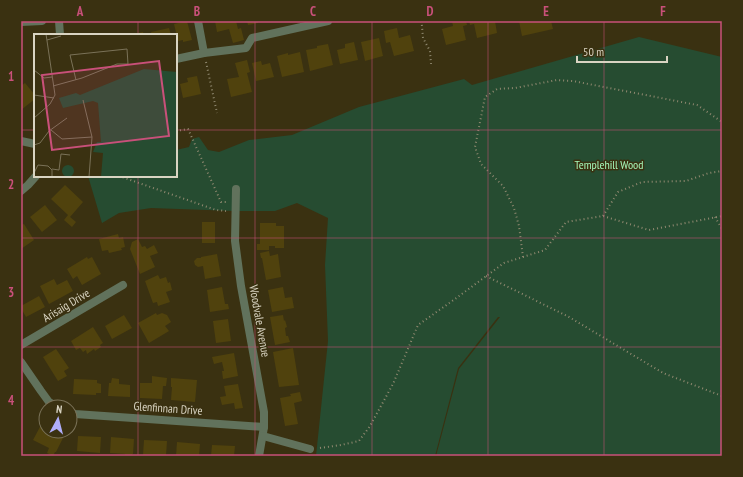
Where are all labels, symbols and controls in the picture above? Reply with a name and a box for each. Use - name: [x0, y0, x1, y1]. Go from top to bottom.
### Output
- text: A: [76, 3, 84, 20]
- text: B: [194, 3, 200, 20]
- text: C: [310, 3, 316, 20]
- text: D: [427, 3, 434, 20]
- text: E: [543, 3, 549, 20]
- text: F: [660, 3, 666, 20]
- inset map: [34, 34, 177, 177]
- scale bar: [577, 38, 667, 64]
- text: 50 m: [583, 44, 604, 59]
- text: 1: [8, 68, 14, 85]
- park label: Templehill Wood: [575, 157, 643, 172]
- text: 2: [8, 176, 14, 193]
- text: 3: [8, 284, 14, 301]
- street label: Woodvale Avenue: [246, 284, 274, 358]
- street label: Arisaig Drive: [40, 285, 92, 325]
- text: 4: [8, 392, 15, 409]
- street label: Glenfinnan Drive: [133, 398, 203, 418]
- north arrow: [38, 399, 78, 439]
- text: N: [55, 402, 63, 416]

